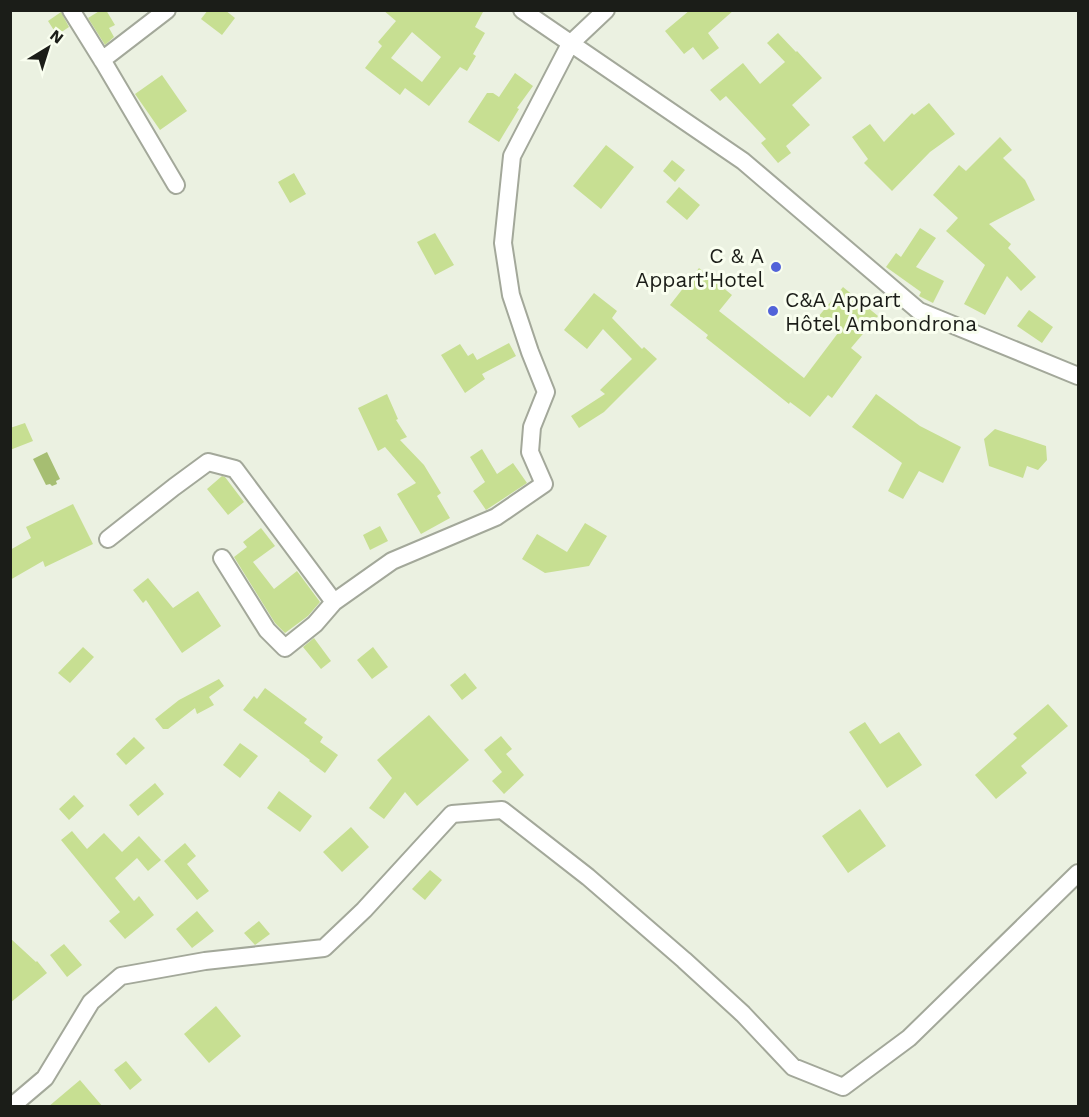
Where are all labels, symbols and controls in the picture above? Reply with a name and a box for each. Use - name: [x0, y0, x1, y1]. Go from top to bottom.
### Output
- north arrow: [18, 18, 78, 78]
- text: N: [46, 25, 67, 48]
- place label: C & A Appart'Hotel: [635, 243, 765, 292]
- marker: C & A Appart'Hotel: [769, 260, 783, 274]
- place label: C&A Appart Hôtel Ambondrona: [785, 287, 977, 336]
- marker: C&A Appart Hôtel Ambondrona: [766, 304, 780, 318]

